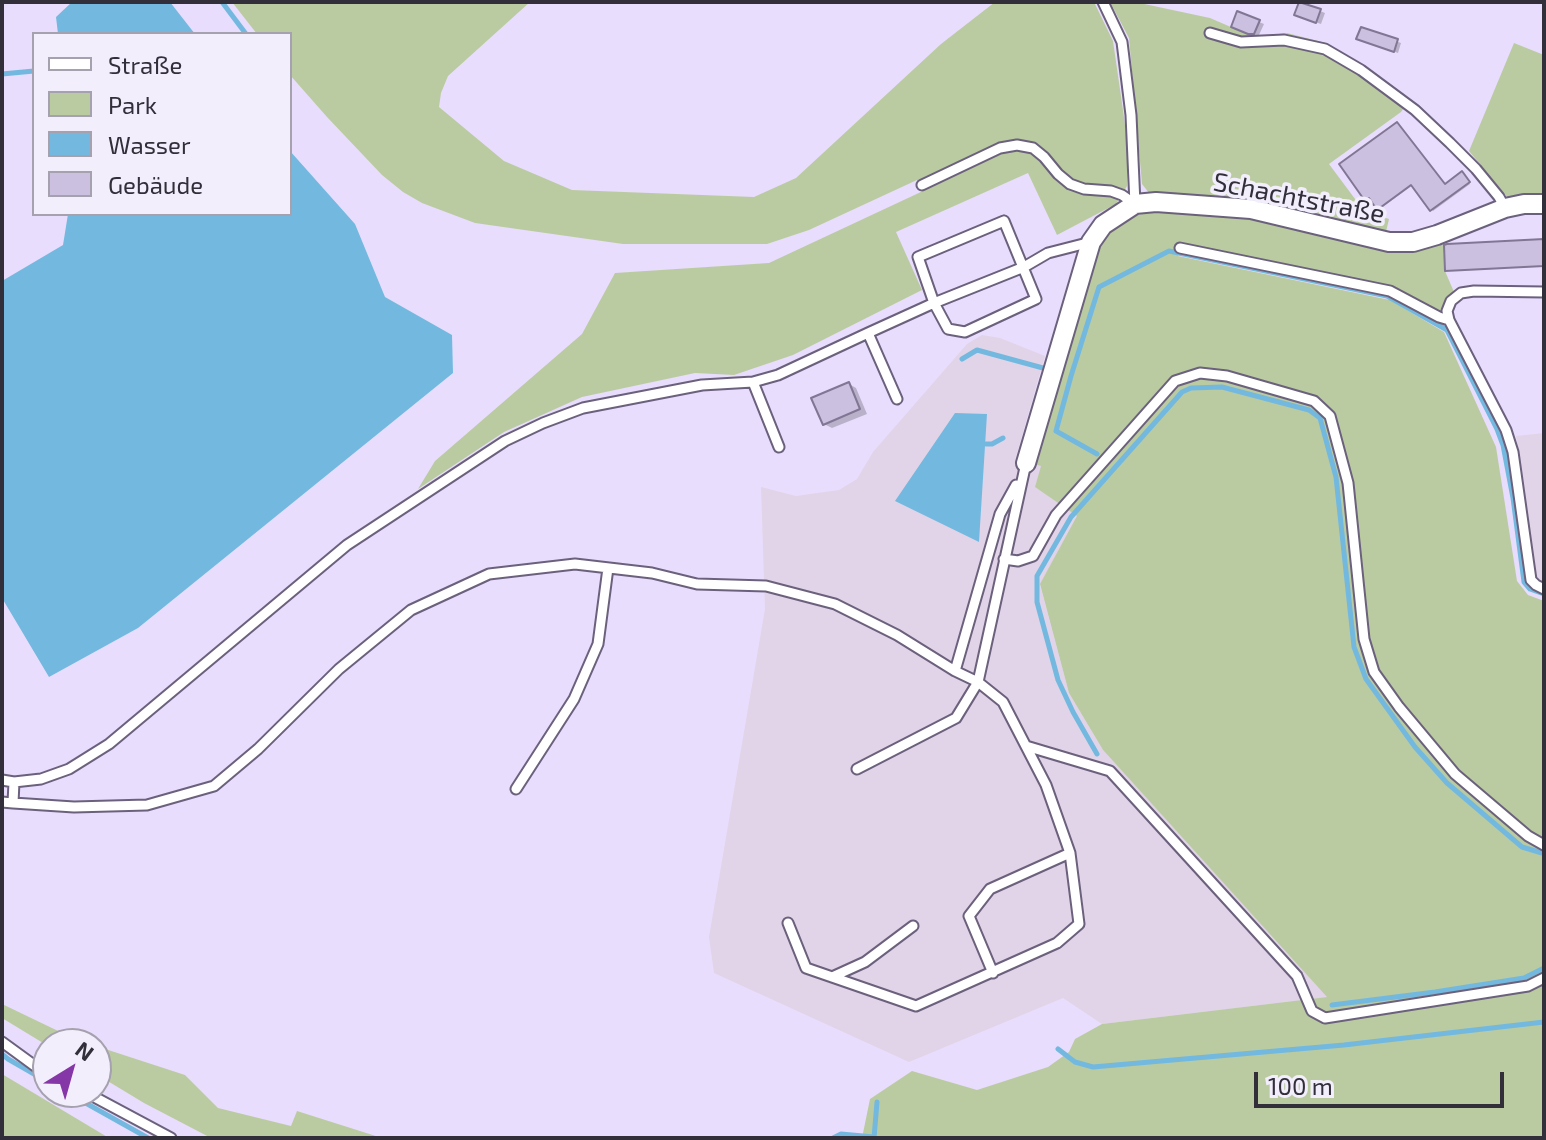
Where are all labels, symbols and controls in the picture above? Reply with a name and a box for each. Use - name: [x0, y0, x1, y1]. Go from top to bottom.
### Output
- legend: [32, 32, 292, 216]
- text: Straße: [108, 50, 182, 79]
- text: Park: [108, 90, 157, 119]
- text: Wasser: [108, 130, 191, 159]
- street label: Schachtstraße: [1211, 166, 1387, 230]
- text: Gebäude: [108, 170, 203, 199]
- north arrow: [32, 1028, 112, 1108]
- text: N: [71, 1035, 99, 1066]
- scale bar: [1258, 1056, 1508, 1106]
- text: 100 m: [1268, 1071, 1333, 1100]

